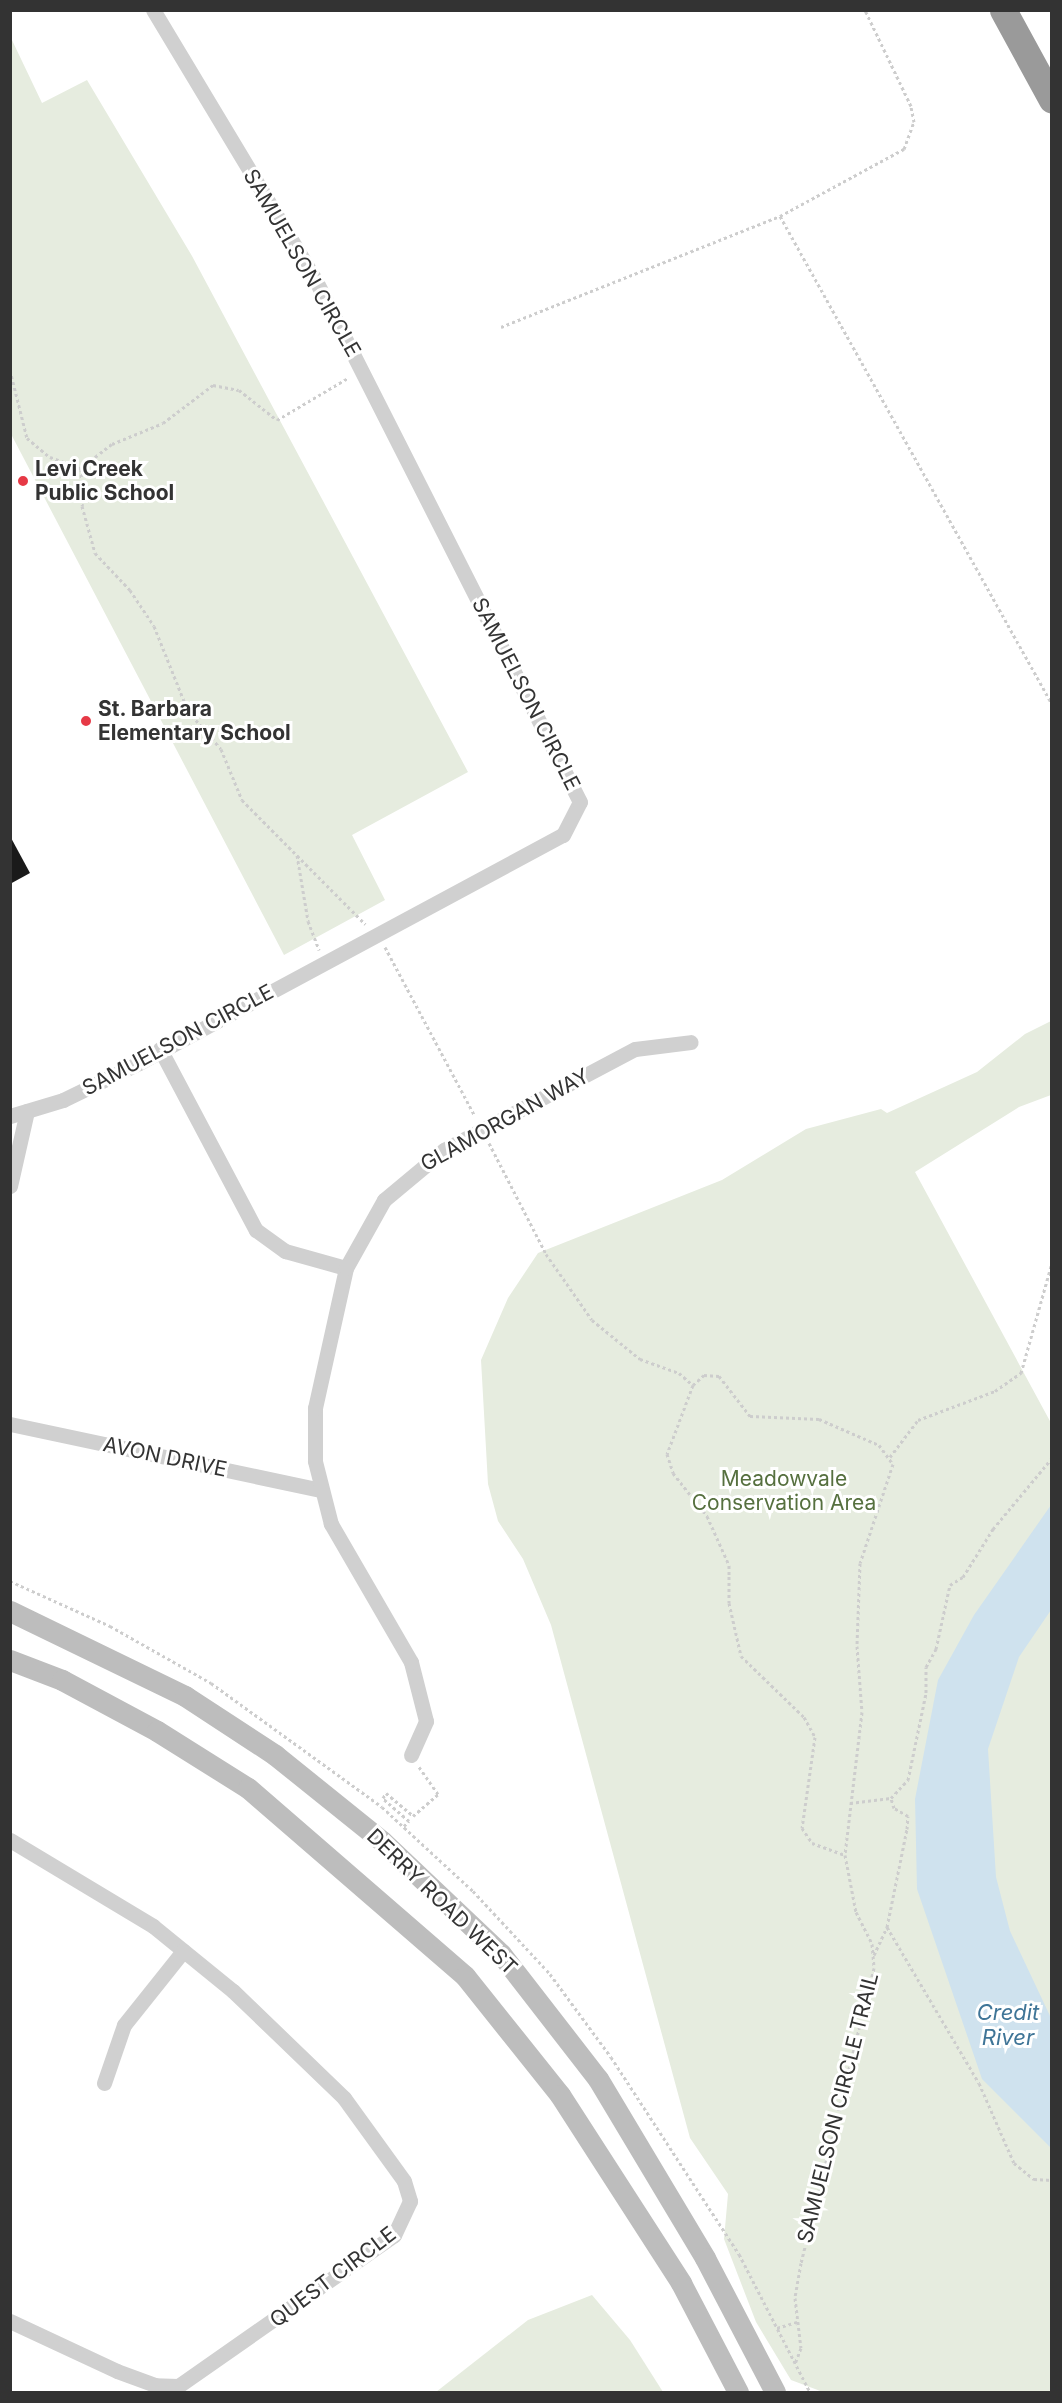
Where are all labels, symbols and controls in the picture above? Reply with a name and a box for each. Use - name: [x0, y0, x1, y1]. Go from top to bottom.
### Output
- street label: SAMUELSON CIRCLE: [238, 165, 366, 361]
- place label: Levi Creek Public School: [35, 456, 174, 506]
- marker: Levi Creek Public School: [16, 474, 30, 488]
- street label: SAMUELSON CIRCLE: [467, 594, 585, 794]
- place label: St. Barbara Elementary School: [98, 696, 291, 746]
- marker: St. Barbara Elementary School: [79, 714, 93, 728]
- street label: SAMUELSON CIRCLE: [78, 979, 278, 1101]
- street label: GLAMORGAN WAY: [416, 1063, 594, 1177]
- street label: AVON DRIVE: [101, 1432, 229, 1482]
- park label: Meadowvale Conservation Area: [692, 1466, 876, 1516]
- street label: DERRY ROAD WEST: [362, 1824, 522, 1980]
- street label: SAMUELSON CIRCLE TRAIL: [792, 1970, 884, 2246]
- water label: Credit River: [977, 1999, 1039, 2050]
- street label: QUEST CIRCLE: [265, 2221, 401, 2333]

